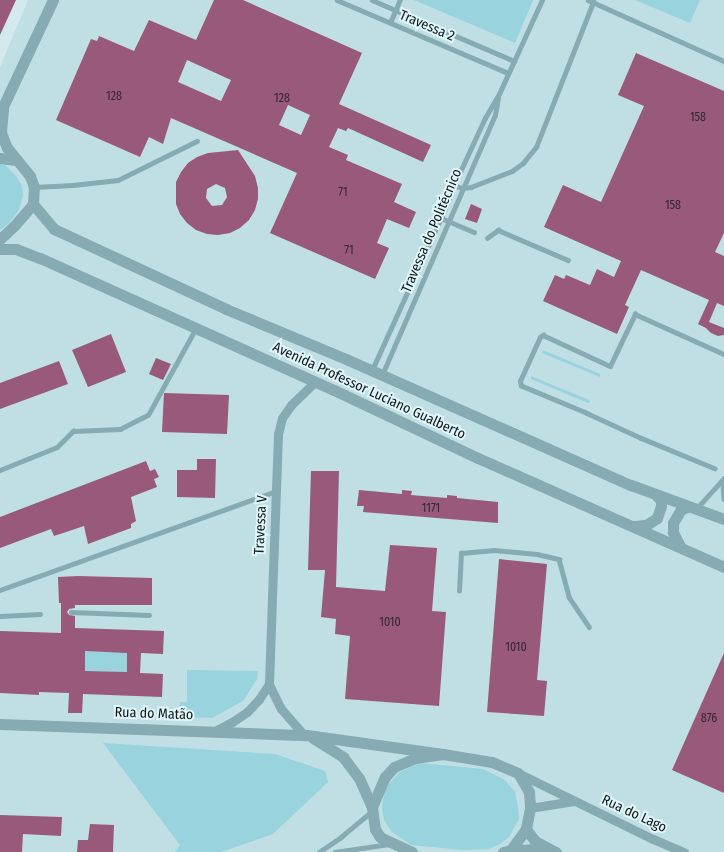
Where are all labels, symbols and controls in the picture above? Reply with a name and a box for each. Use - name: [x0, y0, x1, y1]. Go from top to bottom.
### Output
- street label: Travessa 2: [397, 7, 457, 45]
- house number: 128: [106, 90, 122, 104]
- house number: 128: [274, 92, 290, 106]
- house number: 158: [690, 111, 706, 125]
- street label: Travessa do Politécnico: [398, 166, 466, 296]
- house number: 71: [338, 186, 348, 200]
- house number: 158: [665, 199, 681, 213]
- house number: 71: [344, 244, 354, 258]
- street label: Avenida Professor Luciano Gualberto: [270, 339, 468, 443]
- street label: Travessa V: [251, 495, 271, 555]
- house number: 1171: [422, 502, 440, 516]
- house number: 1010: [379, 616, 401, 630]
- house number: 1010: [505, 641, 527, 655]
- street label: Rua do Matão: [114, 704, 194, 724]
- house number: 876: [701, 712, 717, 726]
- street label: Rua do Lago: [599, 792, 669, 836]

